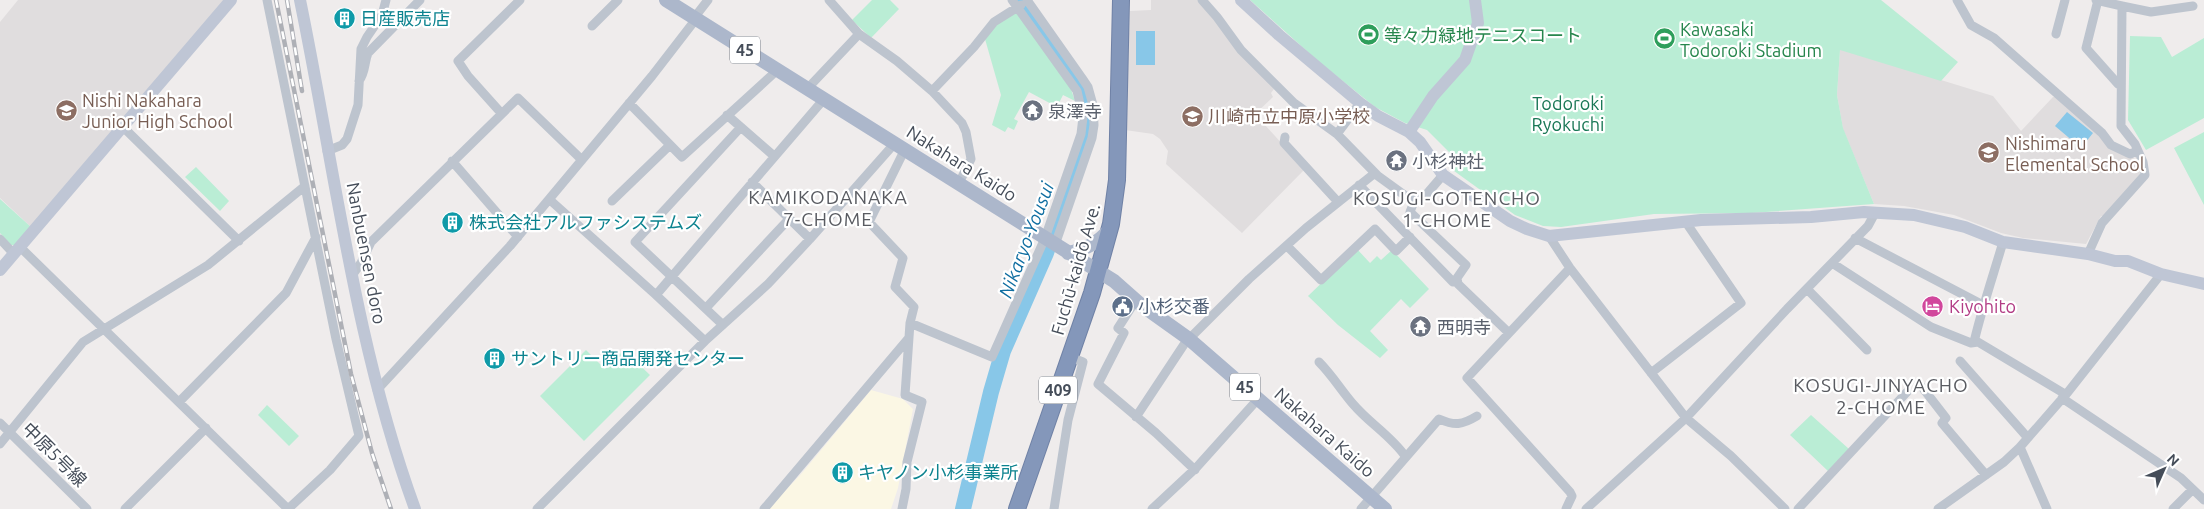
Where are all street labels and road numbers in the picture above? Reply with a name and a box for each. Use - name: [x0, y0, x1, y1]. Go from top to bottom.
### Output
- road number: 45: [730, 36, 760, 64]
- street label: Nakahara Kaido: [903, 121, 1021, 205]
- street label: Nanbuensen doro: [343, 180, 391, 326]
- street label: Fuchū-kaidō Ave.: [1047, 201, 1103, 337]
- road number: 45: [1230, 374, 1260, 401]
- road number: 409: [1039, 376, 1077, 404]
- street label: Nakahara Kaido: [1271, 383, 1379, 481]
- street label: 中原5号線: [19, 418, 91, 490]

